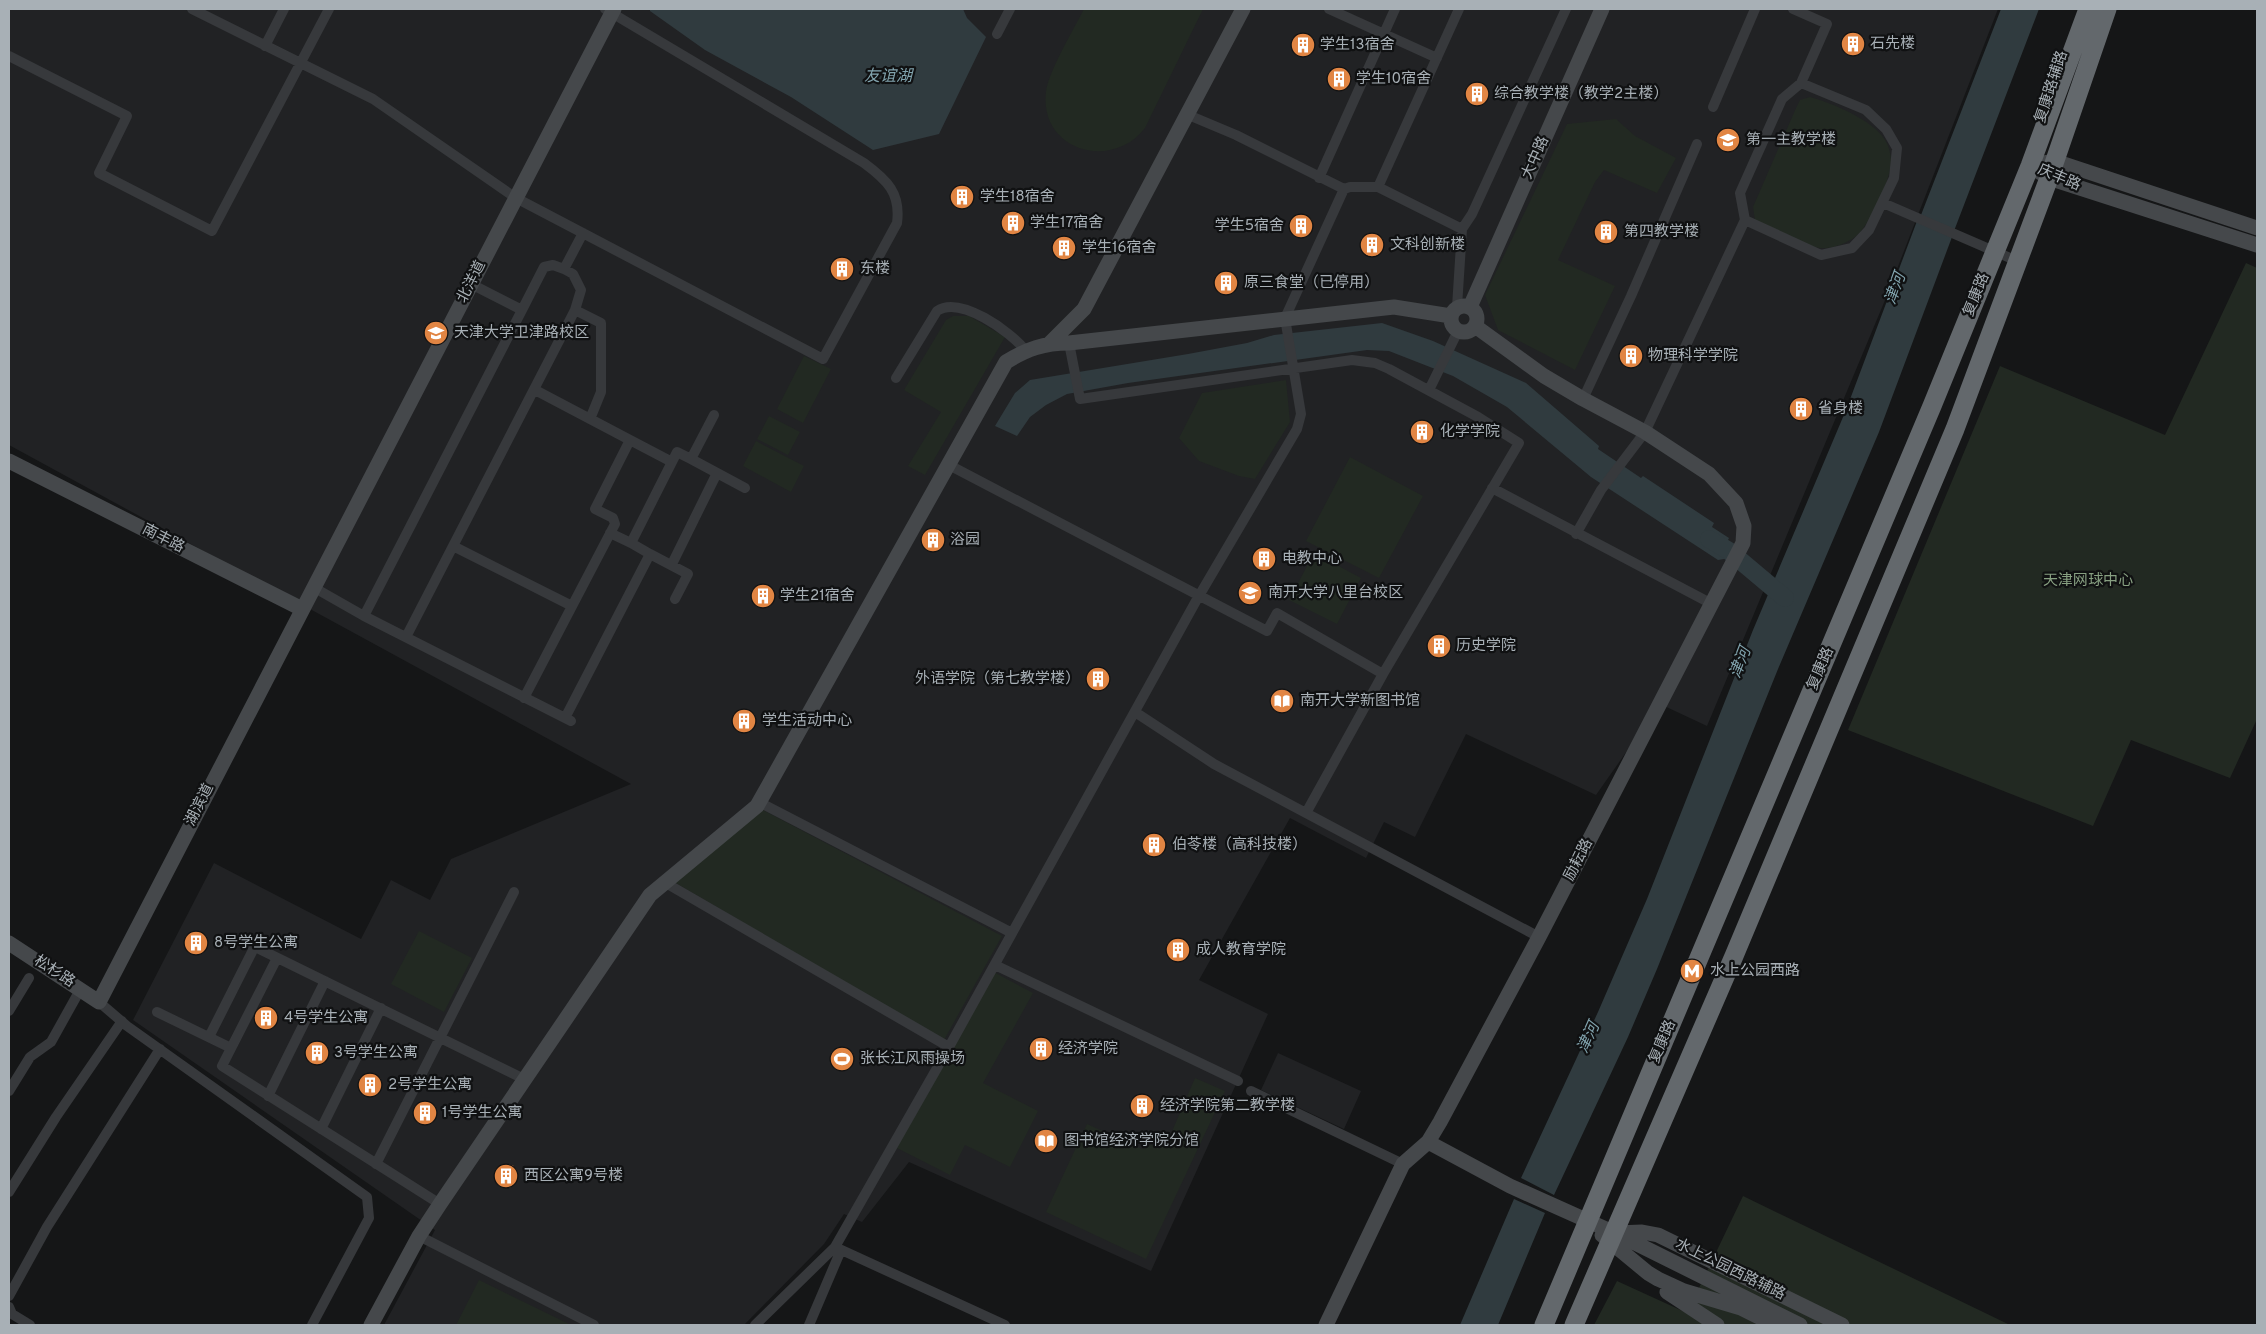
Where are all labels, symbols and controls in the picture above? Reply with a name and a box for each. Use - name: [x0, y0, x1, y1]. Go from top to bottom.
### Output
- building icon: 石先楼: [1840, 31, 1866, 57]
- building icon: 学生13宿舍: [1290, 32, 1316, 58]
- place label: 石先楼: [1870, 35, 1915, 54]
- place label: 学生13宿舍: [1320, 36, 1395, 55]
- street label: 复康路辅路: [2031, 48, 2073, 126]
- building icon: 学生10宿舍: [1326, 66, 1352, 92]
- water label: 友谊湖: [864, 67, 915, 87]
- place label: 学生10宿舍: [1356, 70, 1431, 89]
- building icon: 综合教学楼（教学2主楼）: [1464, 81, 1490, 107]
- place label: 综合教学楼（教学2主楼）: [1494, 85, 1668, 104]
- school or university icon: 第一主教学楼: [1715, 127, 1741, 153]
- place label: 第一主教学楼: [1746, 131, 1836, 150]
- street label: 大中路: [1518, 134, 1554, 182]
- street label: 庆丰路: [2035, 160, 2083, 196]
- building icon: 学生18宿舍: [949, 184, 975, 210]
- place label: 学生18宿舍: [980, 188, 1055, 207]
- building icon: 学生17宿舍: [1000, 210, 1026, 236]
- building icon: 学生5宿舍: [1288, 213, 1314, 239]
- place label: 学生17宿舍: [1030, 214, 1103, 233]
- place label: 学生5宿舍: [1215, 217, 1284, 236]
- building icon: 第四教学楼: [1593, 219, 1619, 245]
- place label: 第四教学楼: [1624, 223, 1699, 242]
- building icon: 文科创新楼: [1359, 232, 1385, 258]
- building icon: 学生16宿舍: [1051, 235, 1077, 261]
- place label: 文科创新楼: [1390, 235, 1465, 255]
- place label: 学生16宿舍: [1082, 239, 1157, 258]
- building icon: 东楼: [829, 256, 855, 282]
- street label: 北洋道: [452, 257, 491, 306]
- place label: 东楼: [860, 260, 890, 279]
- water label: 津河: [1881, 268, 1912, 307]
- building icon: 原三食堂（已停用）: [1213, 270, 1239, 296]
- street label: 复康路: [1960, 271, 1994, 319]
- place label: 原三食堂（已停用）: [1244, 274, 1379, 293]
- school or university icon: 天津大学卫津路校区: [423, 320, 449, 346]
- place label: 天津大学卫津路校区: [454, 323, 589, 343]
- building icon: 物理科学学院: [1618, 343, 1644, 369]
- place label: 物理科学学院: [1648, 347, 1738, 366]
- building icon: 省身楼: [1788, 396, 1814, 422]
- place label: 省身楼: [1818, 400, 1863, 419]
- building icon: 化学学院: [1409, 419, 1435, 445]
- place label: 化学学院: [1440, 422, 1500, 442]
- street label: 南丰路: [139, 520, 187, 558]
- building icon: 浴园: [920, 527, 946, 553]
- place label: 浴园: [950, 531, 980, 550]
- building icon: 电教中心: [1251, 546, 1277, 572]
- place label: 电教中心: [1282, 550, 1342, 569]
- park label: 天津网球中心: [2043, 572, 2133, 591]
- school or university icon: 南开大学八里台校区: [1237, 580, 1263, 606]
- building icon: 学生21宿舍: [750, 583, 776, 609]
- place label: 南开大学八里台校区: [1268, 583, 1403, 603]
- place label: 学生21宿舍: [780, 587, 855, 606]
- building icon: 历史学院: [1426, 633, 1452, 659]
- place label: 历史学院: [1456, 637, 1516, 656]
- water label: 津河: [1726, 642, 1757, 682]
- street label: 复康路: [1803, 645, 1839, 693]
- building icon: 外语学院（第七教学楼）: [1085, 666, 1111, 692]
- place label: 外语学院（第七教学楼）: [915, 670, 1080, 689]
- library icon: 南开大学新图书馆: [1269, 688, 1295, 714]
- place label: 南开大学新图书馆: [1300, 692, 1420, 711]
- building icon: 学生活动中心: [731, 708, 757, 734]
- place label: 学生活动中心: [762, 712, 852, 731]
- street label: 湖滨道: [181, 781, 219, 829]
- building icon: 伯苓楼（高科技楼）: [1141, 832, 1167, 858]
- place label: 伯苓楼（高科技楼）: [1172, 836, 1307, 855]
- street label: 励耘路: [1560, 836, 1598, 884]
- building icon: 8号学生公寓: [183, 930, 209, 956]
- place label: 8号学生公寓: [214, 934, 298, 953]
- building icon: 成人教育学院: [1165, 937, 1191, 963]
- place label: 成人教育学院: [1196, 941, 1286, 960]
- street label: 松杉路: [30, 952, 78, 992]
- metro station icon: 水上公园西路: [1679, 958, 1705, 984]
- place label: 水上公园西路: [1710, 962, 1800, 981]
- building icon: 4号学生公寓: [253, 1005, 279, 1031]
- place label: 4号学生公寓: [284, 1009, 368, 1028]
- water label: 津河: [1573, 1017, 1606, 1057]
- street label: 复康路: [1645, 1018, 1681, 1066]
- building icon: 经济学院: [1028, 1036, 1054, 1062]
- building icon: 3号学生公寓: [304, 1040, 330, 1066]
- place label: 经济学院: [1058, 1040, 1118, 1059]
- place label: 3号学生公寓: [334, 1044, 418, 1063]
- sports icon: 张长江风雨操场: [829, 1046, 855, 1072]
- place label: 张长江风雨操场: [860, 1050, 965, 1069]
- building icon: 2号学生公寓: [357, 1072, 383, 1098]
- place label: 2号学生公寓: [388, 1076, 472, 1095]
- building icon: 经济学院第二教学楼: [1129, 1093, 1155, 1119]
- place label: 经济学院第二教学楼: [1160, 1097, 1295, 1116]
- building icon: 1号学生公寓: [412, 1100, 438, 1126]
- place label: 1号学生公寓: [442, 1104, 523, 1123]
- library icon: 图书馆经济学院分馆: [1033, 1128, 1059, 1154]
- place label: 图书馆经济学院分馆: [1064, 1132, 1199, 1151]
- building icon: 西区公寓9号楼: [493, 1163, 519, 1189]
- place label: 西区公寓9号楼: [524, 1167, 623, 1186]
- street label: 水上公园西路辅路: [1672, 1235, 1788, 1305]

